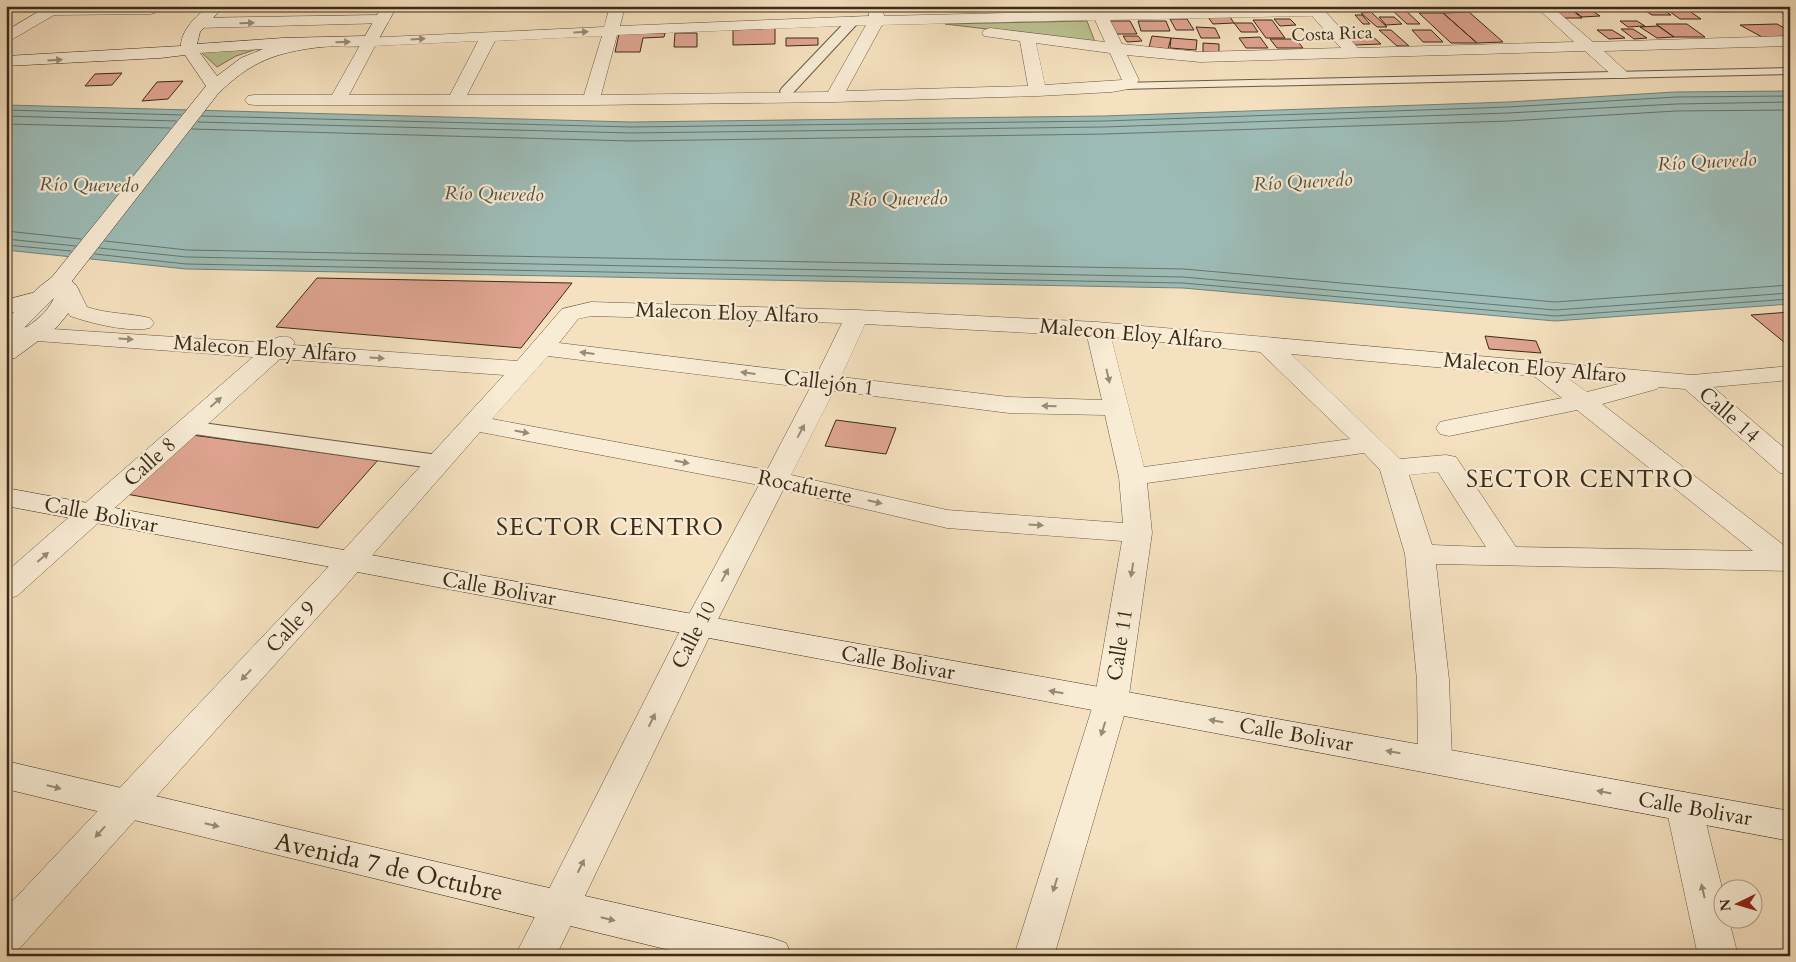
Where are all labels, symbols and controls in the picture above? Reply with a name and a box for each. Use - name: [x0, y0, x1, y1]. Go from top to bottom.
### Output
- one-way arrow: [239, 18, 255, 26]
- street label: Costa Rica: [1291, 20, 1373, 48]
- one-way arrow: [573, 27, 589, 35]
- one-way arrow: [411, 35, 427, 43]
- one-way arrow: [335, 38, 351, 46]
- one-way arrow: [47, 55, 63, 63]
- water label: Río Quevedo: [1657, 146, 1757, 178]
- water label: Río Quevedo: [1253, 166, 1353, 198]
- water label: Río Quevedo: [39, 171, 139, 199]
- water label: Río Quevedo: [444, 180, 544, 208]
- water label: Río Quevedo: [848, 185, 948, 213]
- street label: Malecon Eloy Alfaro: [635, 295, 819, 331]
- street label: Malecon Eloy Alfaro: [1038, 312, 1224, 356]
- street label: Malecon Eloy Alfaro: [173, 328, 357, 370]
- one-way arrow: [118, 335, 134, 343]
- street label: Malecon Eloy Alfaro: [1442, 346, 1628, 390]
- one-way arrow: [579, 349, 595, 357]
- one-way arrow: [369, 354, 385, 362]
- street label: Callejón 1: [782, 363, 876, 403]
- one-way arrow: [740, 369, 756, 377]
- one-way arrow: [1104, 369, 1112, 384]
- street label: Calle 14: [1692, 380, 1766, 450]
- one-way arrow: [210, 396, 222, 408]
- one-way arrow: [1040, 402, 1056, 410]
- one-way arrow: [797, 424, 805, 438]
- one-way arrow: [515, 428, 530, 436]
- street label: Calle 8: [117, 431, 183, 493]
- one-way arrow: [674, 458, 689, 466]
- street label: Rocafuerte: [755, 463, 855, 511]
- district label: SECTOR CENTRO: [1466, 463, 1694, 496]
- street label: Calle Bolivar: [42, 490, 161, 540]
- one-way arrow: [868, 499, 884, 507]
- district label: SECTOR CENTRO: [496, 511, 724, 544]
- one-way arrow: [1028, 522, 1044, 530]
- one-way arrow: [36, 551, 48, 563]
- one-way arrow: [1128, 562, 1136, 578]
- street label: Calle Bolivar: [440, 565, 559, 613]
- one-way arrow: [721, 568, 730, 581]
- street label: Calle 9: [259, 594, 323, 659]
- street label: Calle 10: [665, 596, 723, 674]
- street label: Calle 11: [1100, 607, 1140, 683]
- street label: Calle Bolivar: [839, 639, 958, 687]
- one-way arrow: [240, 668, 252, 680]
- one-way arrow: [1047, 687, 1063, 695]
- street label: Calle Bolivar: [1237, 711, 1356, 759]
- one-way arrow: [649, 713, 657, 727]
- one-way arrow: [1207, 716, 1223, 724]
- one-way arrow: [1099, 722, 1106, 737]
- one-way arrow: [1384, 748, 1400, 756]
- one-way arrow: [46, 783, 61, 791]
- street label: Calle Bolivar: [1636, 785, 1755, 833]
- one-way arrow: [1596, 788, 1612, 796]
- one-way arrow: [204, 821, 219, 829]
- street label: Avenida 7 de Octubre: [272, 824, 506, 910]
- one-way arrow: [94, 826, 106, 838]
- one-way arrow: [577, 859, 585, 873]
- one-way arrow: [1051, 877, 1059, 892]
- north arrow: [1714, 880, 1764, 930]
- one-way arrow: [1699, 884, 1707, 899]
- text: N: [1716, 898, 1736, 912]
- one-way arrow: [600, 915, 615, 923]

